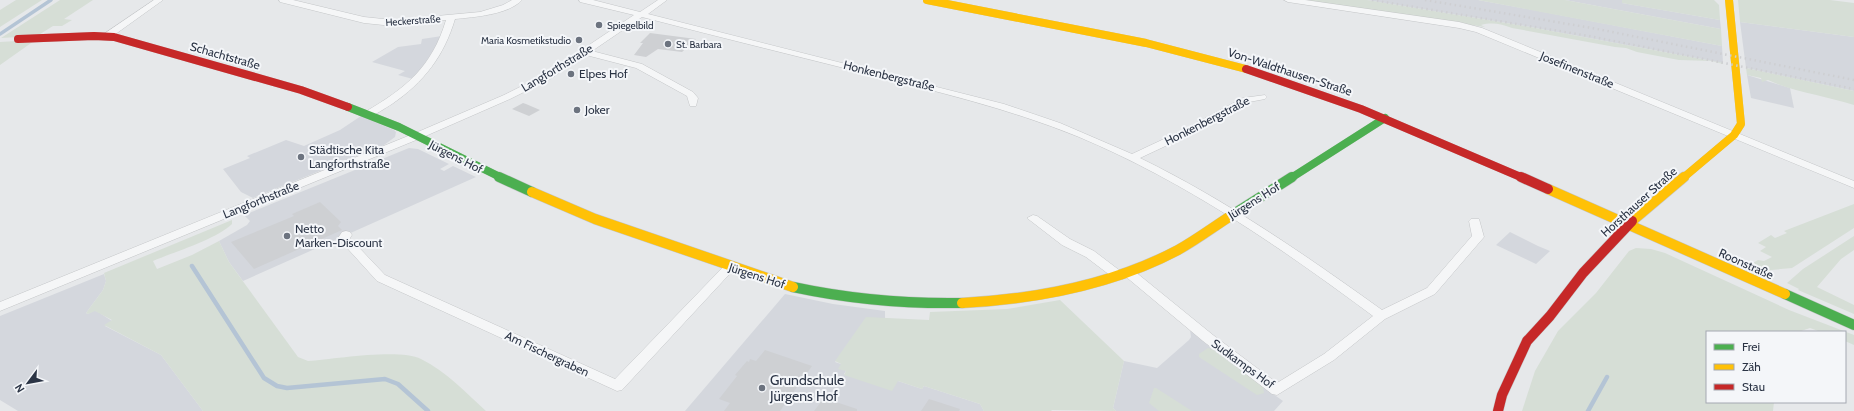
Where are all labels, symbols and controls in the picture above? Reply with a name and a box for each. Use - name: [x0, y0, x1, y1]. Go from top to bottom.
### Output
- street label: Heckerstraße: [385, 12, 441, 29]
- place label: Spiegelbild: [607, 19, 654, 32]
- marker: Spiegelbild: [594, 20, 604, 30]
- place label: Maria Kosmetikstudio: [481, 34, 571, 47]
- marker: Maria Kosmetikstudio: [574, 35, 584, 45]
- street label: Schachtstraße: [188, 38, 262, 73]
- place label: St. Barbara: [676, 38, 722, 51]
- marker: St. Barbara: [663, 39, 673, 49]
- street label: Langforthstraße: [518, 40, 595, 95]
- street label: Von-Waldthausen-Straße: [1226, 44, 1354, 99]
- street label: Josefinenstraße: [1537, 48, 1616, 91]
- street label: Honkenbergstraße: [842, 57, 936, 94]
- place label: Elpes Hof: [579, 66, 628, 81]
- marker: Elpes Hof: [566, 69, 576, 79]
- street label: Honkenbergstraße: [1162, 93, 1252, 148]
- place label: Joker: [584, 102, 610, 117]
- marker: Joker: [572, 105, 582, 115]
- street label: Jürgens Hof: [426, 136, 486, 176]
- place label: Städtische Kita Langforthstraße: [309, 142, 390, 171]
- marker: Städtische Kita Langforthstraße: [296, 152, 306, 162]
- street label: Horsthauser Straße: [1598, 164, 1680, 240]
- street label: Langforthstraße: [221, 177, 301, 222]
- street label: Jürgens Hof: [1224, 179, 1282, 223]
- place label: Netto Marken-Discount: [295, 221, 382, 250]
- marker: Netto Marken-Discount: [282, 231, 292, 241]
- street label: Roonstraße: [1716, 245, 1776, 282]
- street label: Jürgens Hof: [726, 259, 787, 292]
- street label: Am Fischergraben: [503, 328, 592, 380]
- legend: [1706, 331, 1846, 403]
- street label: Sudkamps Hof: [1209, 336, 1278, 392]
- text: Frei: [1742, 339, 1760, 354]
- text: Zäh: [1742, 359, 1761, 374]
- north arrow: [8, 363, 48, 403]
- place label: Grundschule Jürgens Hof: [769, 371, 844, 405]
- text: Stau: [1742, 379, 1765, 394]
- text: N: [12, 381, 28, 395]
- marker: Grundschule Jürgens Hof: [757, 383, 767, 393]

